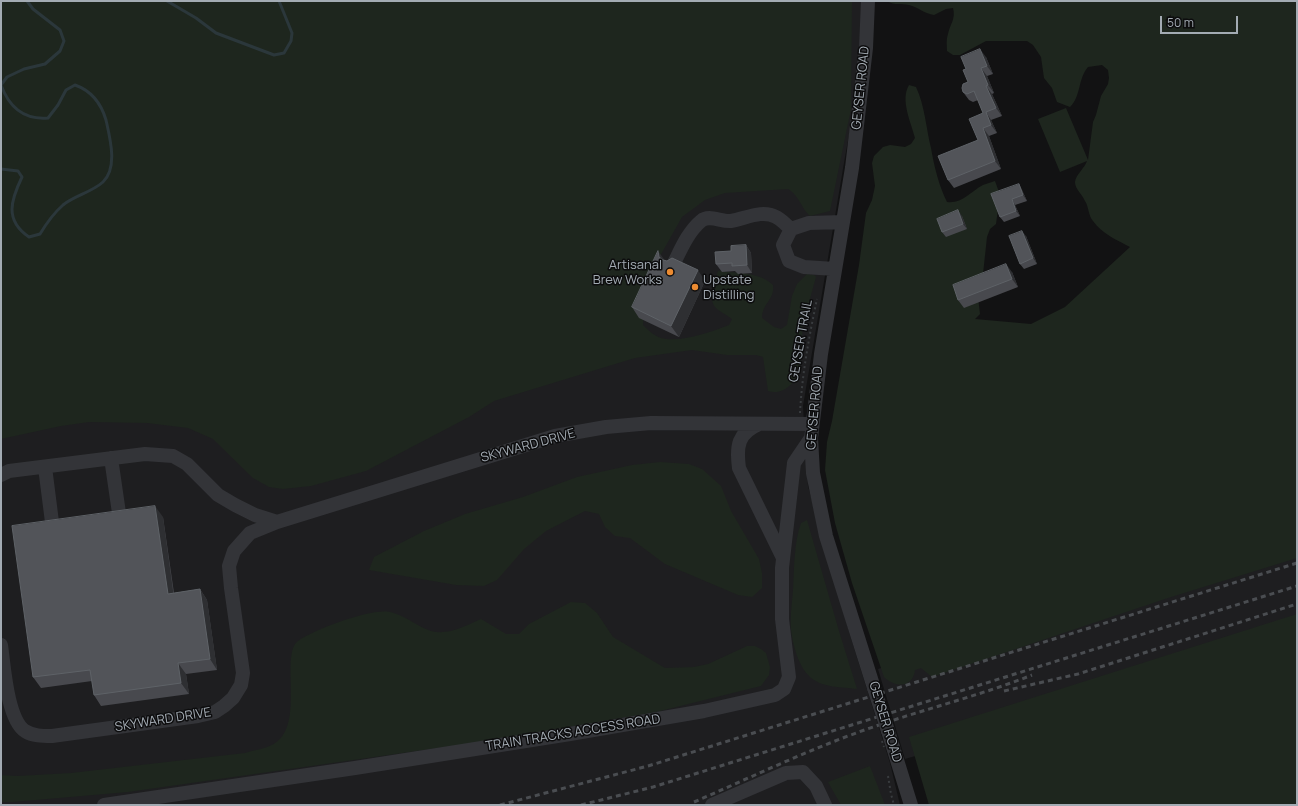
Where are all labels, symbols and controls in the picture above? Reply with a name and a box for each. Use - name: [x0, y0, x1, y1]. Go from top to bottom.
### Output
- scale bar: [1162, 8, 1240, 34]
- text: 50 m: [1167, 14, 1194, 31]
- street label: GEYSER ROAD: [849, 45, 873, 131]
- place label: Artisanal Brew Works: [593, 257, 662, 288]
- marker: Artisanal Brew Works: [665, 267, 675, 277]
- place label: Upstate Distilling: [703, 272, 754, 303]
- marker: Upstate Distilling: [690, 282, 700, 292]
- street label: GEYSER TRAIL: [786, 299, 816, 383]
- street label: GEYSER ROAD: [804, 366, 826, 450]
- street label: SKYWARD DRIVE: [479, 426, 577, 466]
- street label: GEYSER ROAD: [865, 680, 905, 764]
- street label: SKYWARD DRIVE: [114, 705, 212, 735]
- street label: TRAIN TRACKS ACCESS ROAD: [485, 711, 661, 755]

